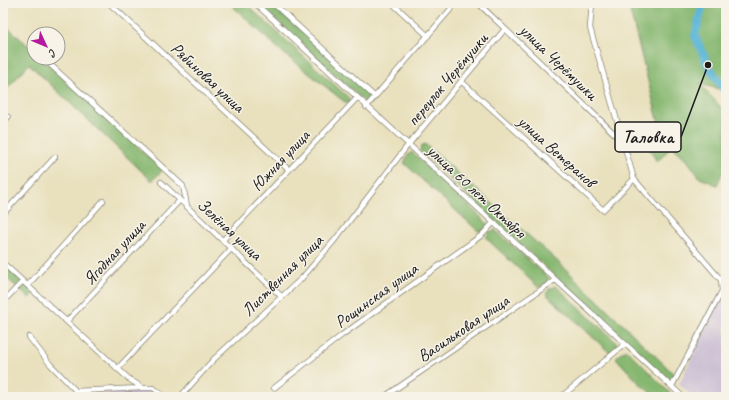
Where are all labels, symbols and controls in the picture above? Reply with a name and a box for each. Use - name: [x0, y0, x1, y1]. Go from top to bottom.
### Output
- street label: улица Черёмушки: [514, 19, 603, 106]
- north arrow: [26, 26, 66, 66]
- street label: переулок Черёмушки: [402, 27, 493, 130]
- street label: Рябиновая улица: [166, 38, 250, 118]
- text: С: [45, 46, 60, 61]
- street label: улица Ветеранов: [513, 110, 603, 194]
- callout: Таловка: [615, 122, 681, 152]
- street label: Южная улица: [247, 124, 315, 195]
- text: Таловка: [623, 126, 675, 148]
- street label: улица 60 лет Октября: [422, 139, 531, 243]
- street label: Зелёная улица: [193, 194, 267, 265]
- street label: Ягодная улица: [79, 214, 151, 289]
- street label: Лиственная улица: [237, 229, 329, 320]
- street label: Рощинская улица: [331, 257, 423, 333]
- street label: Васильковая улица: [414, 289, 514, 367]

